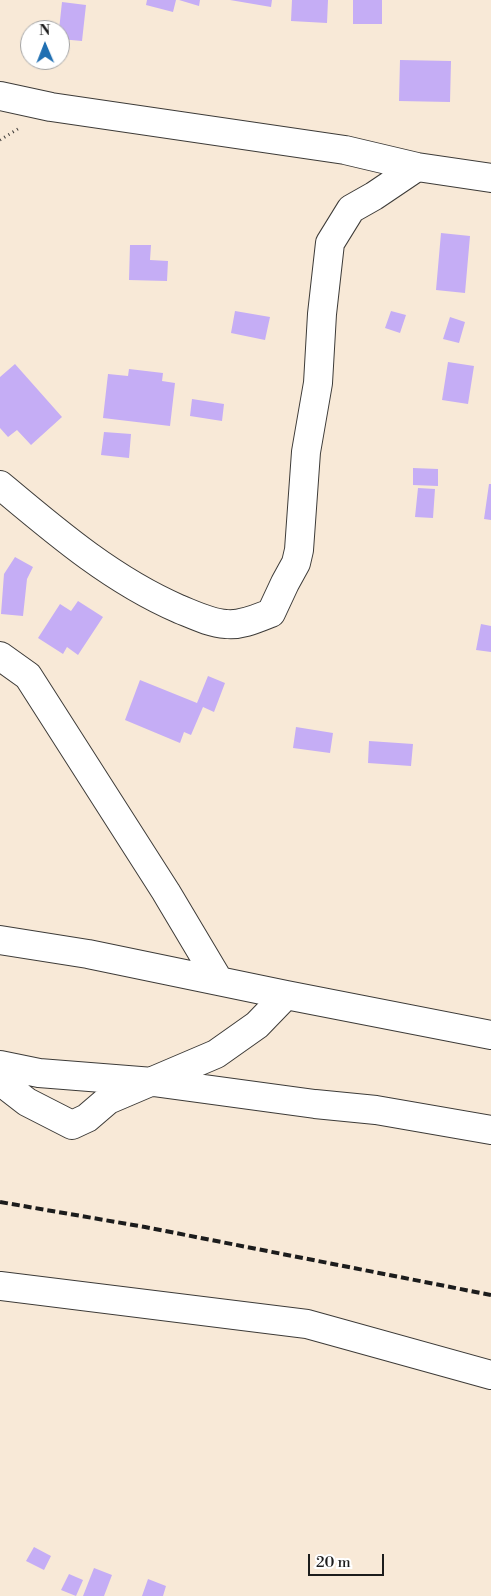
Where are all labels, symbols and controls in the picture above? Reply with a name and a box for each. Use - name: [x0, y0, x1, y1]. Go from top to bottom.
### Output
- north arrow: [20, 20, 70, 70]
- text: N: [39, 22, 50, 40]
- scale bar: [311, 1544, 387, 1576]
- text: 20 m: [316, 1553, 351, 1572]

